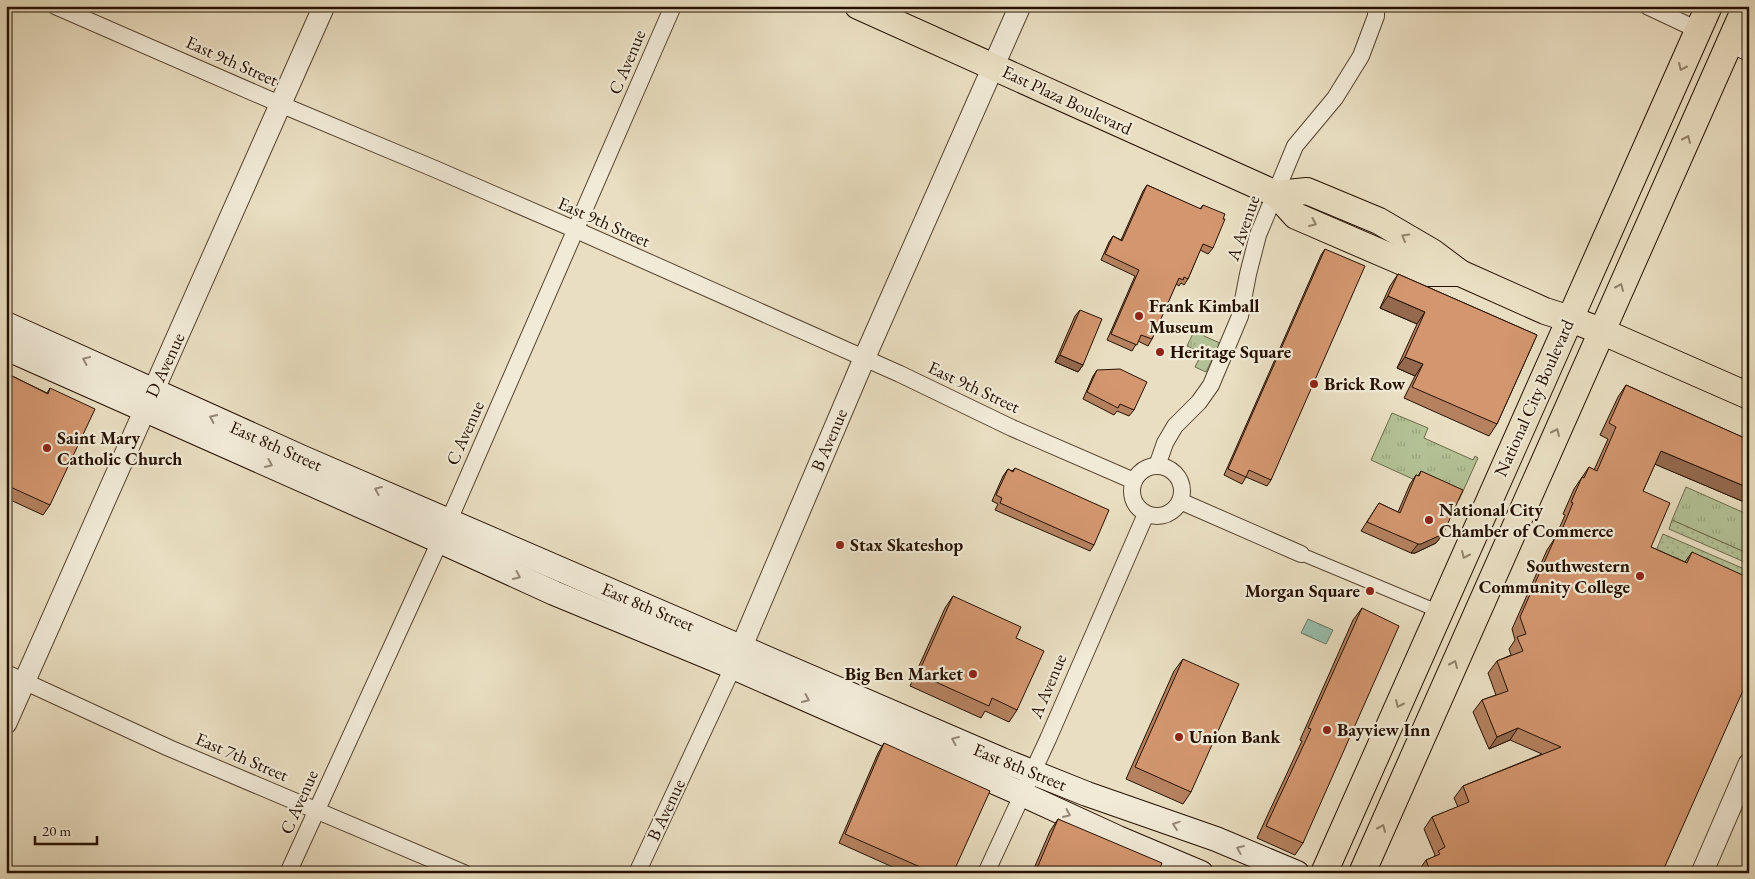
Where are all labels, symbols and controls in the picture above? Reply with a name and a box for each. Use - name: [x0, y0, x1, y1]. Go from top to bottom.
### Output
- street label: C Avenue: [603, 26, 650, 98]
- street label: East 9th Street: [182, 30, 282, 91]
- street label: East Plaza Boulevard: [999, 59, 1137, 140]
- one-way arrow: [1678, 62, 1688, 71]
- one-way arrow: [1680, 135, 1691, 144]
- street label: East 9th Street: [554, 191, 654, 252]
- street label: A Avenue: [1220, 192, 1264, 265]
- one-way arrow: [1308, 217, 1317, 228]
- one-way arrow: [1402, 233, 1411, 243]
- one-way arrow: [1614, 283, 1625, 292]
- place label: Frank Kimball Museum: [1149, 294, 1259, 338]
- marker: Frank Kimball Museum: [1133, 310, 1145, 322]
- street label: National City Boulevard: [1489, 315, 1579, 480]
- street label: D Avenue: [140, 329, 190, 401]
- place label: Heritage Square: [1170, 340, 1292, 363]
- marker: Heritage Square: [1154, 346, 1166, 358]
- one-way arrow: [82, 355, 91, 366]
- street label: East 9th Street: [925, 355, 1024, 418]
- place label: Brick Row: [1324, 372, 1406, 395]
- marker: Brick Row: [1308, 378, 1320, 390]
- street label: C Avenue: [440, 397, 489, 469]
- street label: B Avenue: [805, 405, 852, 475]
- one-way arrow: [209, 413, 218, 424]
- street label: East 8th Street: [226, 415, 326, 476]
- place label: Saint Mary Catholic Church: [57, 426, 182, 470]
- one-way arrow: [1550, 428, 1561, 437]
- marker: Saint Mary Catholic Church: [41, 442, 53, 454]
- one-way arrow: [264, 458, 273, 469]
- one-way arrow: [374, 485, 382, 495]
- place label: National City Chamber of Commerce: [1439, 498, 1614, 542]
- marker: National City Chamber of Commerce: [1423, 514, 1435, 526]
- place label: Stax Skateshop: [850, 533, 963, 556]
- marker: Stax Skateshop: [834, 539, 846, 551]
- one-way arrow: [1460, 550, 1471, 559]
- place label: Southwestern Community College: [1479, 554, 1630, 598]
- one-way arrow: [512, 570, 521, 580]
- marker: Southwestern Community College: [1634, 570, 1646, 582]
- street label: East 8th Street: [598, 577, 698, 637]
- place label: Morgan Square: [1245, 579, 1360, 602]
- marker: Morgan Square: [1364, 585, 1376, 597]
- street label: A Avenue: [1023, 650, 1071, 722]
- one-way arrow: [1448, 660, 1459, 669]
- place label: Big Ben Market: [845, 662, 963, 685]
- marker: Big Ben Market: [967, 668, 979, 680]
- one-way arrow: [801, 693, 810, 704]
- one-way arrow: [1395, 699, 1406, 708]
- place label: Bayview Inn: [1337, 718, 1430, 741]
- marker: Bayview Inn: [1321, 724, 1333, 736]
- place label: Union Bank: [1189, 725, 1282, 748]
- street label: East 7th Street: [192, 727, 292, 787]
- marker: Union Bank: [1173, 731, 1185, 743]
- one-way arrow: [951, 735, 960, 746]
- street label: East 8th Street: [970, 737, 1071, 796]
- street label: C Avenue: [274, 766, 323, 838]
- street label: B Avenue: [641, 775, 690, 844]
- one-way arrow: [1062, 808, 1071, 818]
- scale bar: [35, 814, 98, 846]
- text: 20 m: [42, 821, 71, 840]
- one-way arrow: [1172, 821, 1181, 831]
- one-way arrow: [1375, 824, 1386, 833]
- one-way arrow: [1236, 844, 1245, 855]

